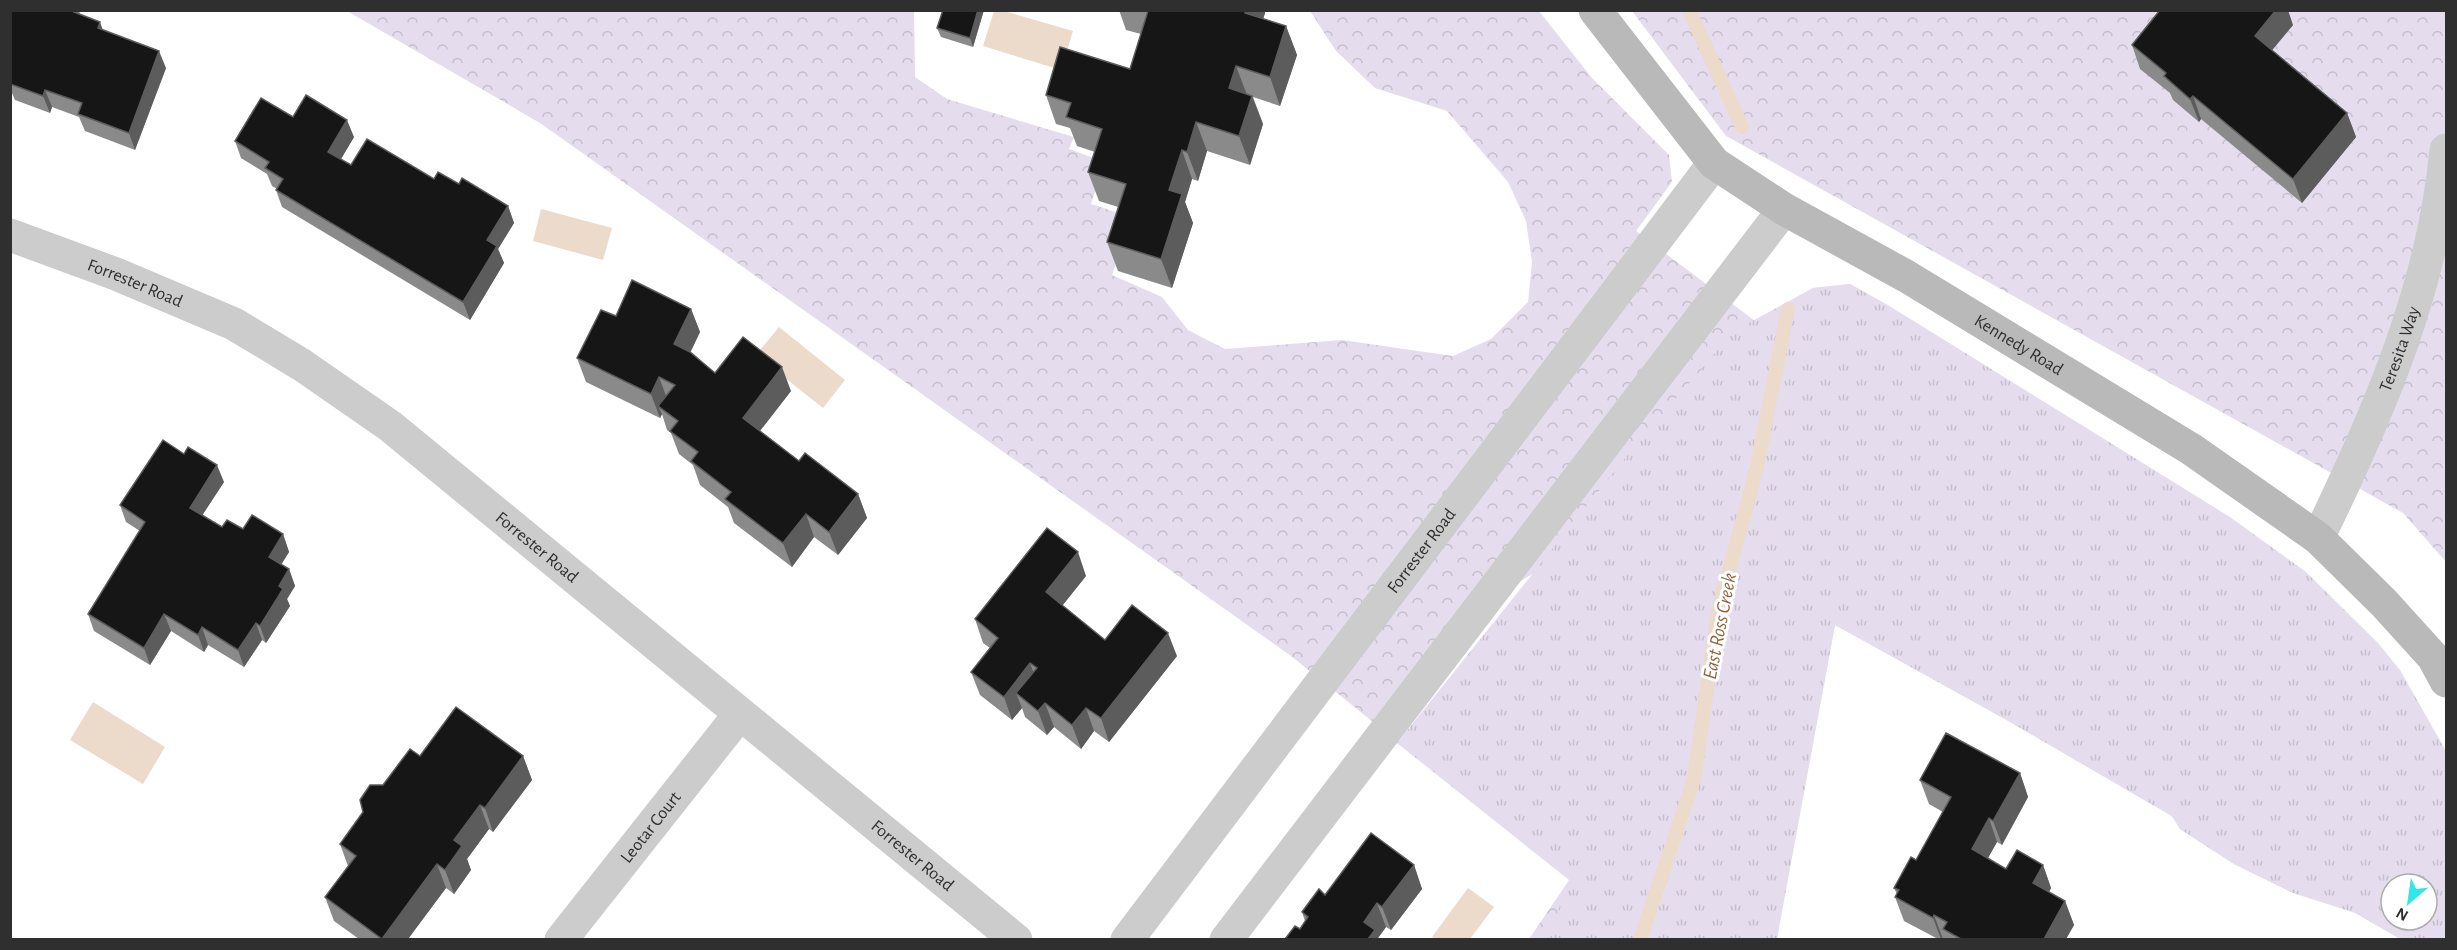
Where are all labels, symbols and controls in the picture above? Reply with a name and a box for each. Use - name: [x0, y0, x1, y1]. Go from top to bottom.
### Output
- street label: Forrester Road: [85, 256, 185, 311]
- street label: Teresita Way: [2377, 304, 2423, 394]
- street label: Kennedy Road: [1971, 312, 2066, 379]
- street label: Forrester Road: [1384, 506, 1460, 597]
- street label: Forrester Road: [492, 509, 581, 587]
- water label: East Ross Creek: [1700, 571, 1740, 681]
- street label: Leotar Court: [618, 788, 685, 867]
- street label: Forrester Road: [867, 817, 957, 895]
- north arrow: [2379, 872, 2439, 932]
- text: N: [2393, 905, 2411, 924]

